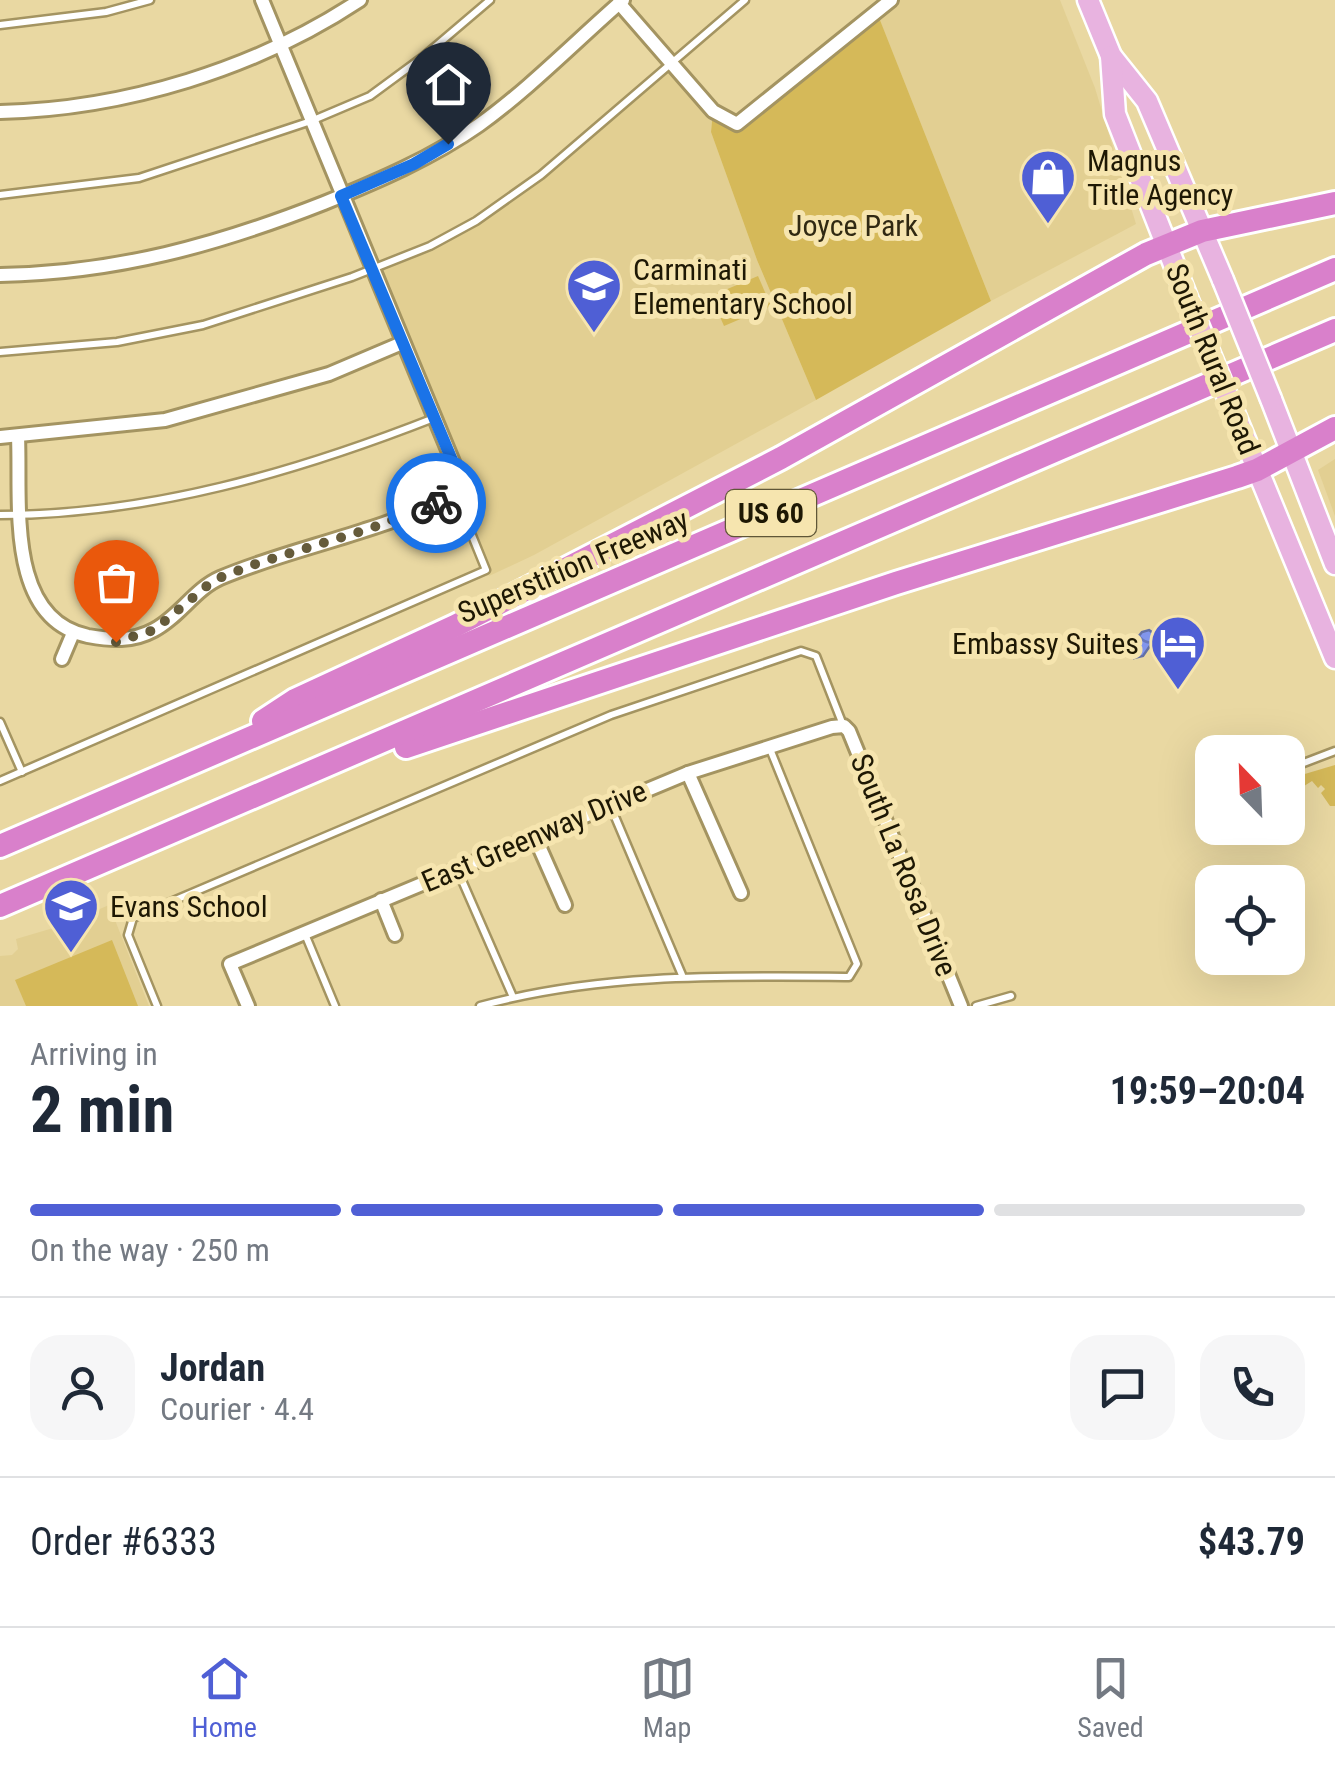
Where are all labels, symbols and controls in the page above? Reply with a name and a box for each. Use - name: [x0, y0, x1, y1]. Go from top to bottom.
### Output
- pin: [406, 42, 491, 145]
- icon: home: [421, 57, 476, 112]
- place label: Magnus Title Agency: [1087, 143, 1233, 212]
- shop icon: Magnus Title Agency: [1018, 147, 1078, 226]
- park label: Joyce Park: [788, 208, 918, 243]
- place label: Carminati Elementary School: [633, 252, 853, 321]
- school or university icon: Carminati Elementary School: [564, 256, 624, 335]
- street label: South Rural Road: [1159, 258, 1267, 460]
- courier: [386, 453, 486, 553]
- icon: bike: [409, 476, 464, 531]
- road number: US 60: [726, 490, 816, 536]
- street label: Superstition Freeway: [453, 502, 693, 630]
- pin: [74, 540, 159, 643]
- icon: bag: [89, 555, 144, 610]
- hotel icon: Embassy Suites: [1148, 613, 1208, 692]
- place label: Embassy Suites: [952, 626, 1139, 661]
- north arrow: [1195, 735, 1305, 845]
- map controls: [1195, 735, 1305, 975]
- street label: South La Rosa Drive: [843, 749, 965, 981]
- street label: East Greenway Drive: [416, 773, 652, 899]
- button: locate: [1195, 865, 1305, 975]
- school or university icon: Evans School: [41, 876, 101, 955]
- place label: Evans School: [110, 889, 268, 924]
- text: Arriving in: [30, 1035, 158, 1073]
- text: 19:59–20:04: [1110, 1069, 1305, 1113]
- text: 2 min: [30, 1072, 174, 1148]
- text: On the way · 250 m: [30, 1231, 270, 1269]
- button: person: [30, 1335, 135, 1440]
- button: chat: [1070, 1335, 1175, 1440]
- button: phone: [1200, 1335, 1305, 1440]
- text: Jordan: [160, 1346, 265, 1390]
- text: Courier · 4.4: [160, 1390, 314, 1428]
- text: Order #6333: [30, 1520, 217, 1564]
- text: $43.79: [1198, 1520, 1305, 1564]
- tab: Home: [191, 1651, 257, 1744]
- tab: Map: [640, 1651, 695, 1744]
- tab: Saved: [1077, 1651, 1144, 1744]

